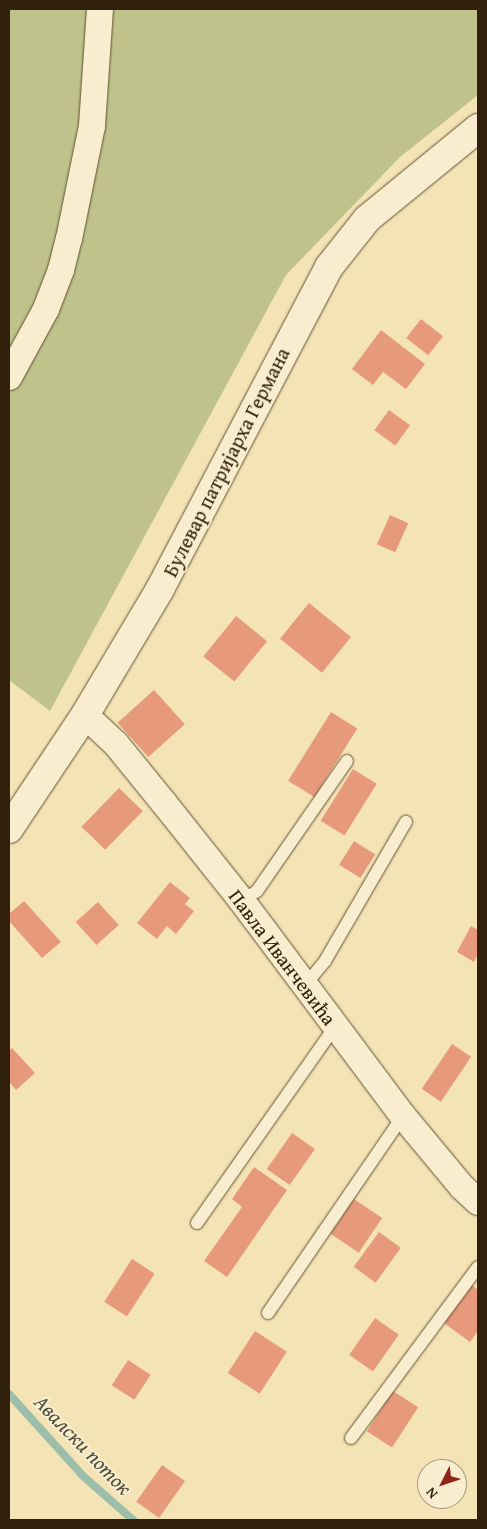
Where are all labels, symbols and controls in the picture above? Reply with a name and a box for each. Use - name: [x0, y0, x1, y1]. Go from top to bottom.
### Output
- street label: Булевар патријарха Германа: [158, 343, 294, 581]
- street label: Павла Иванчевића: [224, 884, 342, 1030]
- water label: Авалски поток: [29, 1390, 137, 1500]
- north arrow: [417, 1459, 467, 1509]
- text: N: [421, 1483, 442, 1503]

